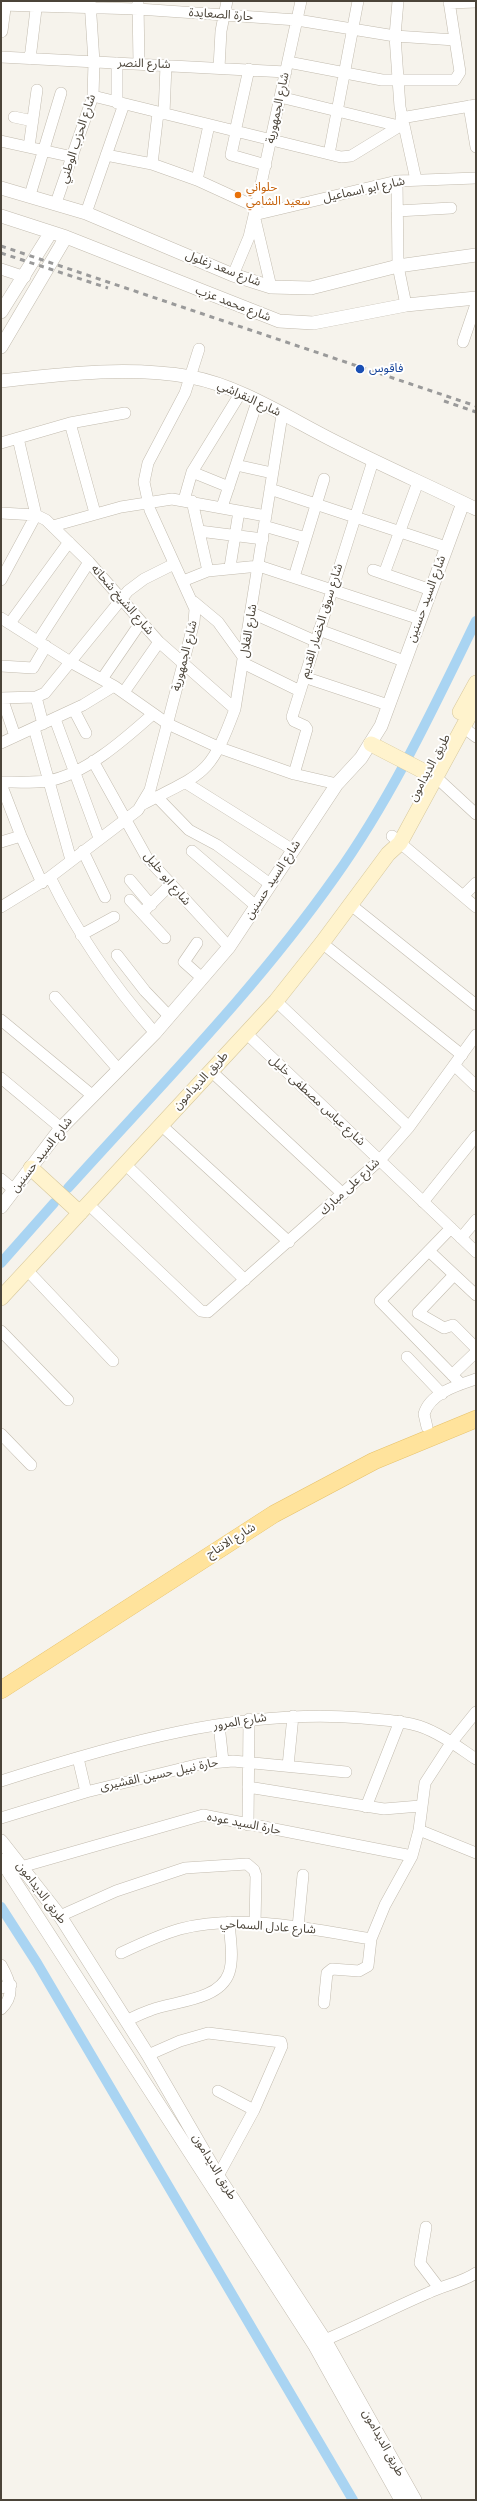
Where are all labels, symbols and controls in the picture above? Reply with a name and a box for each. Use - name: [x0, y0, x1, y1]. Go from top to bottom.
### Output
- street label: حارة الصعايدة: [188, 6, 254, 24]
- street label: شارع النصر: [117, 56, 171, 72]
- street label: شارع الجمهورية: [263, 71, 293, 145]
- street label: شارع الحزب الوطني: [57, 93, 99, 185]
- street label: شارع ابو اسماعيل: [322, 174, 406, 206]
- place label: حلواني سعيد الشامي: [246, 181, 311, 209]
- marker: حلواني سعيد الشامي: [233, 190, 243, 200]
- street label: شارع سعد زغلول: [183, 248, 263, 290]
- street label: شارع محمد عزب: [193, 283, 273, 325]
- place label: فاقوس: [369, 362, 403, 376]
- marker: فاقوس: [354, 363, 366, 375]
- street label: شارع النقراشي: [215, 378, 283, 420]
- street label: شارع السيد حسنين: [405, 554, 449, 644]
- street label: شارع الشيخ شحاته: [88, 562, 156, 638]
- street label: شارع سوق الخضار القديم: [298, 562, 346, 680]
- street label: شارع الغلال: [238, 603, 260, 659]
- street label: شارع الجمهورية: [169, 619, 201, 693]
- street label: طريق الديدامون: [406, 732, 454, 804]
- street label: شارع السيد حسنين: [242, 838, 304, 922]
- street label: شارع ابو خليل: [140, 849, 194, 909]
- street label: طريق الديدامون: [170, 1049, 232, 1113]
- street label: شارع عباس مصطفى خليل: [266, 1053, 368, 1149]
- street label: شارع السيد حسنين: [8, 1115, 76, 1195]
- street label: شارع على مبارك: [317, 1156, 383, 1218]
- street label: شارع الانتاج: [204, 1520, 258, 1562]
- street label: شارع المرور: [212, 1711, 268, 1733]
- street label: حارة نبيل حسين القشيرى: [99, 1755, 219, 1795]
- street label: حارة السيد عوده: [206, 1810, 282, 1838]
- street label: طريق الديدامون: [13, 1859, 69, 1927]
- street label: شارع عادل السماحي: [220, 1916, 316, 1938]
- street label: طريق الديدامون: [189, 2131, 239, 2203]
- street label: طريق الديدامون: [359, 2407, 407, 2479]

